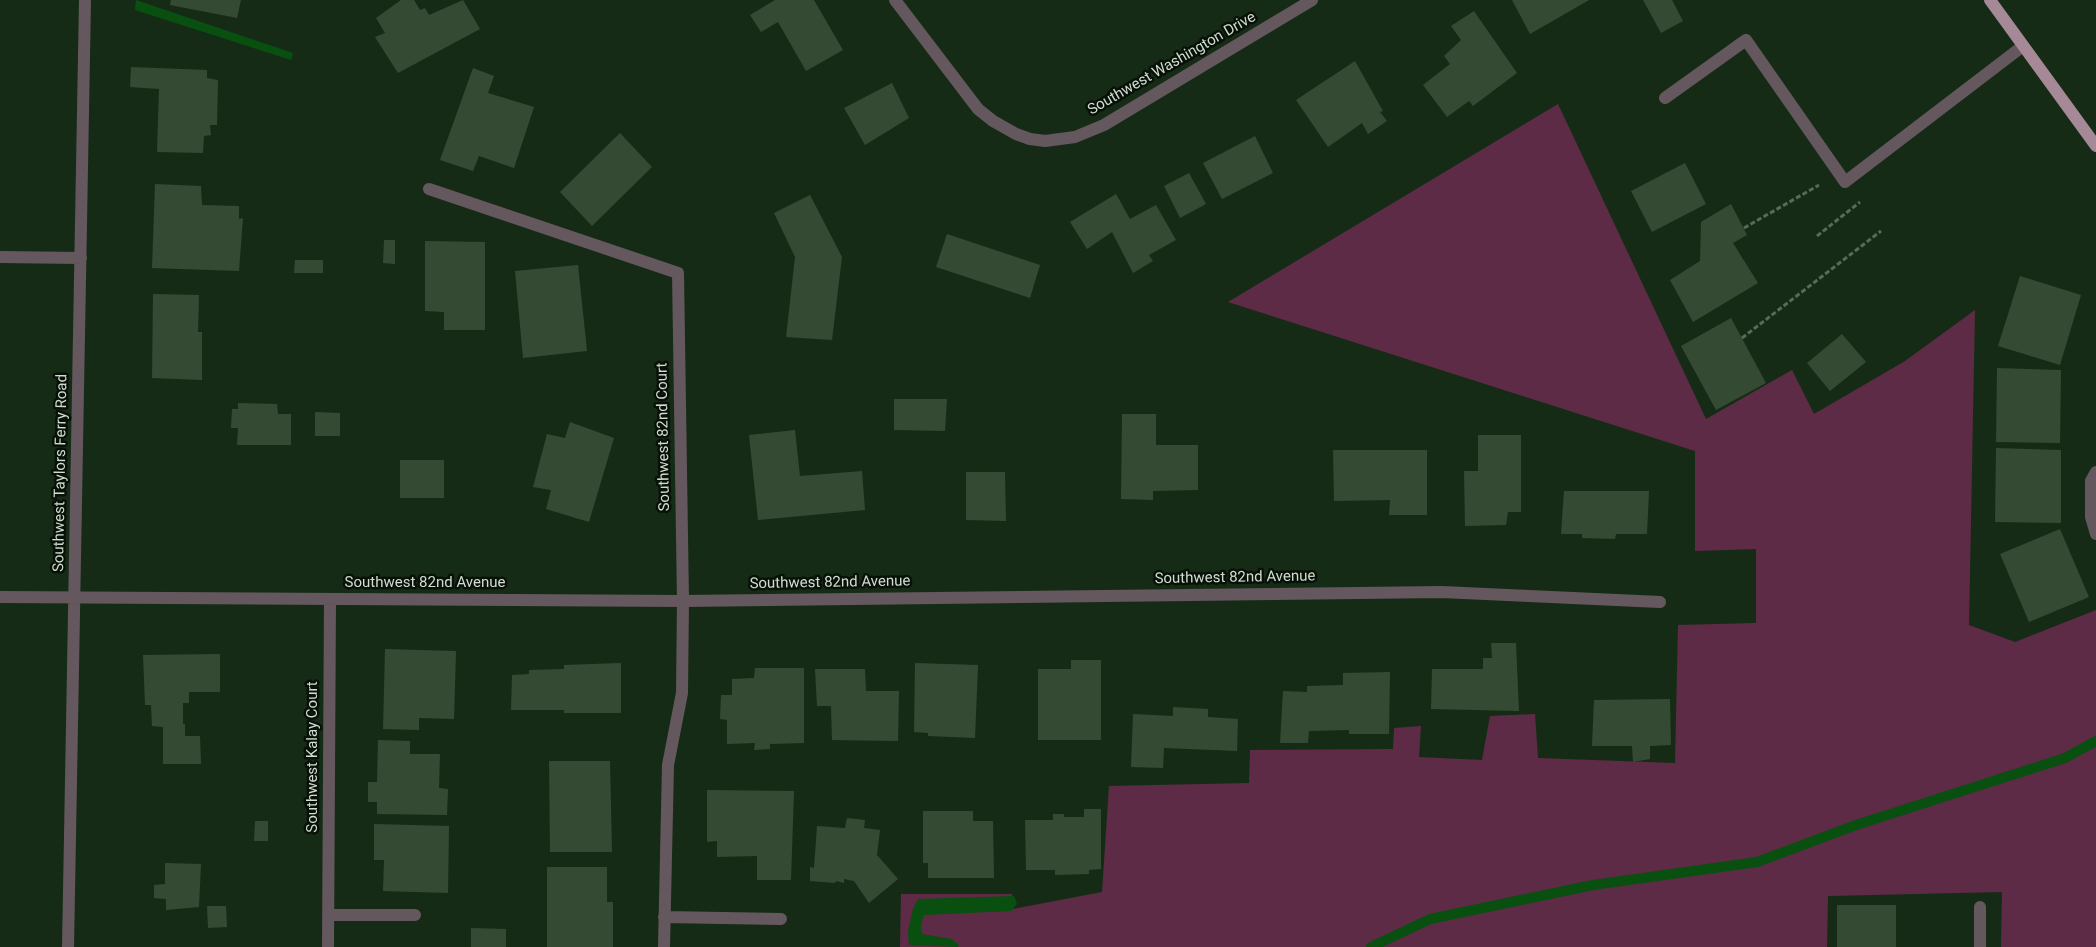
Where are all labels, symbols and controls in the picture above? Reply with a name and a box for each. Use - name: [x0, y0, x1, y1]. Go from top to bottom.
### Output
- street label: Southwest Washington Drive: [1085, 8, 1259, 120]
- street label: Southwest 82nd Court: [654, 362, 674, 512]
- street label: Southwest Taylors Ferry Road: [50, 374, 72, 572]
- street label: Southwest 82nd Avenue: [1154, 568, 1316, 588]
- street label: Southwest 82nd Avenue: [749, 573, 911, 593]
- street label: Southwest 82nd Avenue: [345, 574, 505, 592]
- street label: Southwest Kalay Court: [304, 681, 322, 833]

